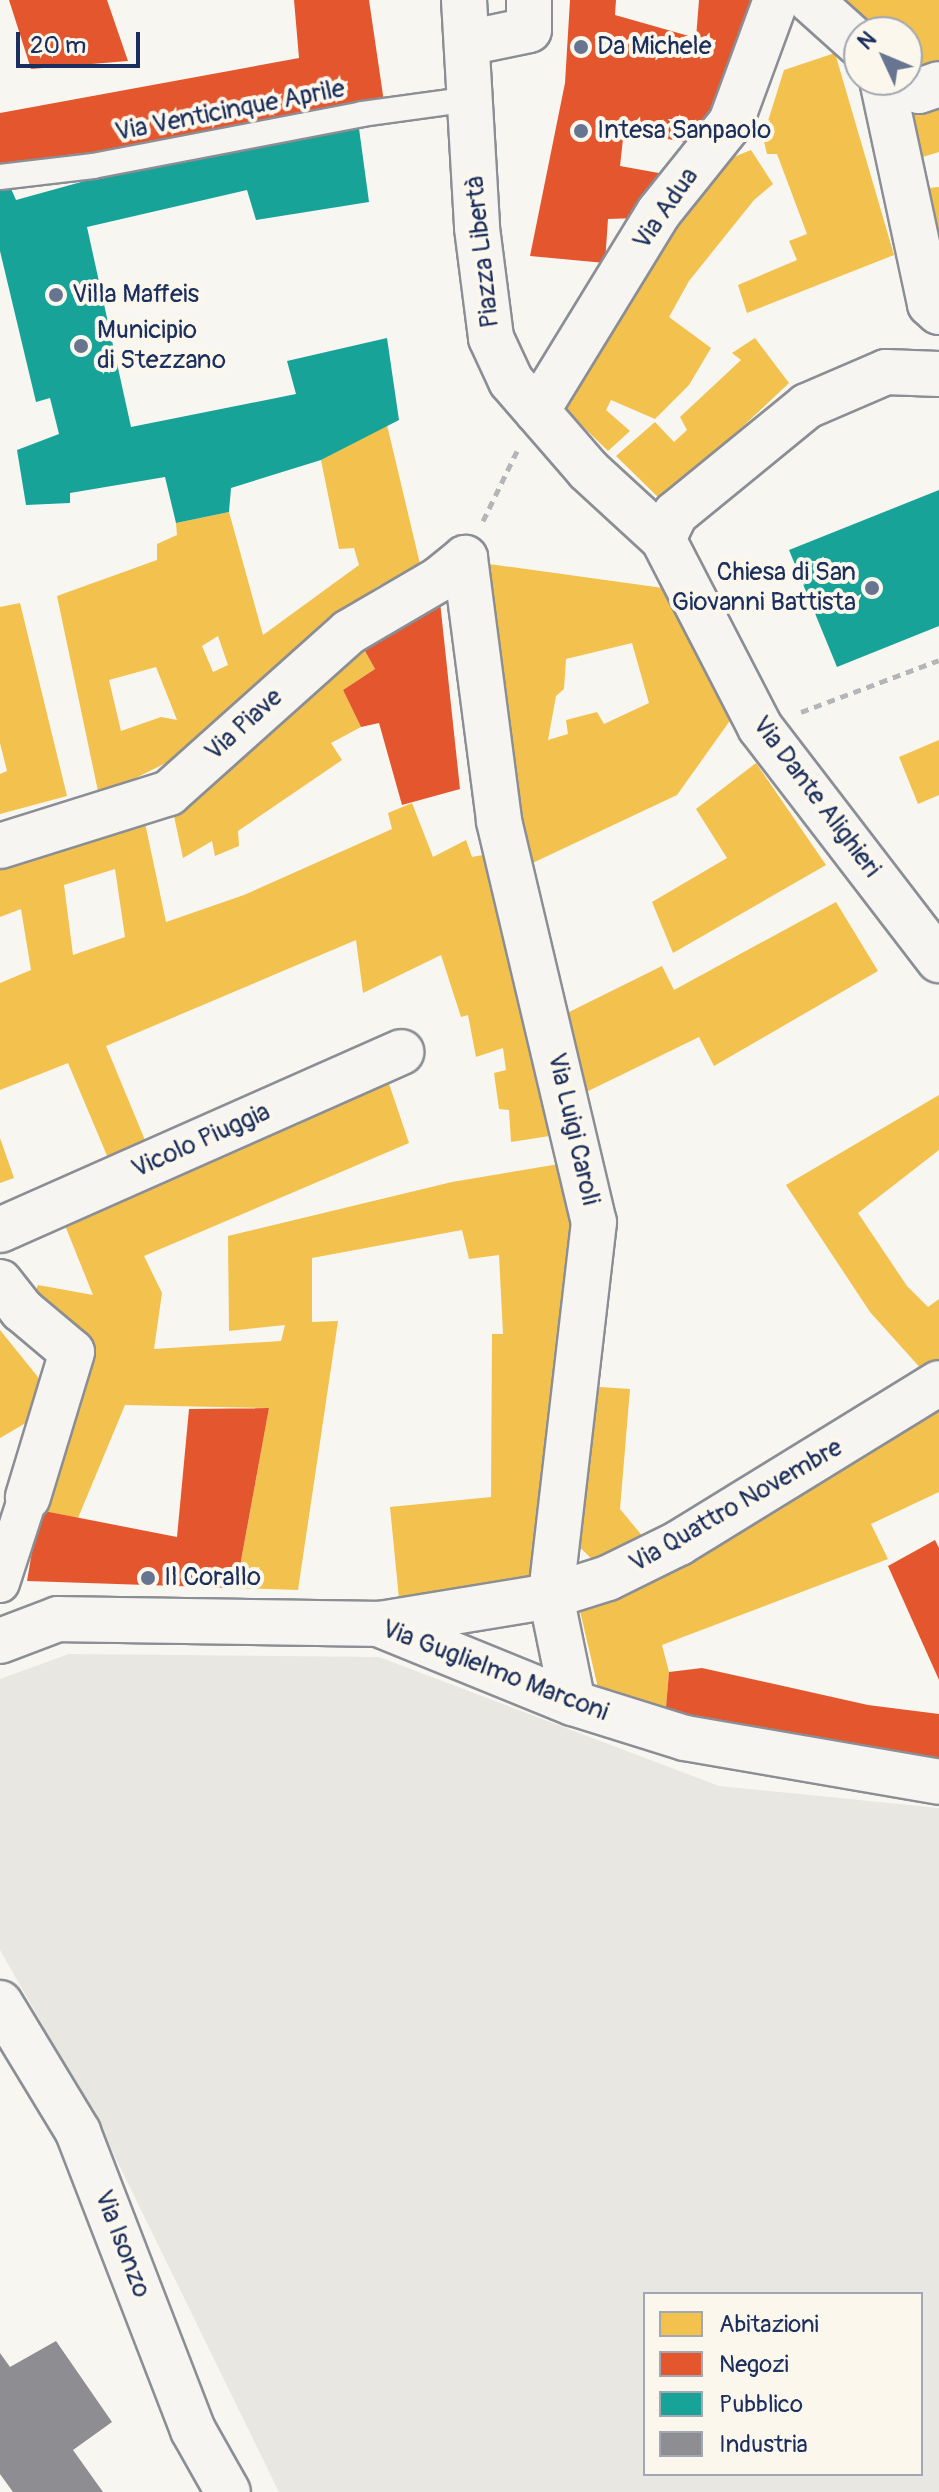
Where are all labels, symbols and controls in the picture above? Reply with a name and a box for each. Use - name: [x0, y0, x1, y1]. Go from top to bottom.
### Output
- scale bar: [20, 16, 144, 66]
- north arrow: [843, 16, 923, 96]
- text: N: [852, 26, 882, 56]
- text: 20 m: [30, 31, 86, 60]
- place label: Da Michele: [597, 31, 712, 63]
- marker: Da Michele: [572, 38, 590, 56]
- street label: Via Venticinque Aprile: [112, 73, 348, 149]
- place label: Intesa Sanpaolo: [597, 115, 771, 147]
- marker: Intesa Sanpaolo: [572, 122, 590, 140]
- street label: Via Adua: [627, 162, 705, 256]
- street label: Piazza Libertà: [460, 175, 506, 329]
- place label: Villa Maffeis: [72, 279, 199, 311]
- marker: Villa Maffeis: [47, 286, 65, 304]
- place label: Municipio di Stezzano: [97, 315, 226, 376]
- marker: Municipio di Stezzano: [72, 337, 90, 355]
- place label: Chiesa di San Giovanni Battista: [672, 557, 856, 618]
- marker: Chiesa di San Giovanni Battista: [863, 579, 881, 597]
- street label: Via Piave: [199, 682, 289, 768]
- street label: Via Dante Alighieri: [745, 710, 887, 884]
- street label: Via Luigi Caroli: [540, 1050, 606, 1208]
- street label: Vicolo Piuggia: [127, 1097, 275, 1185]
- street label: Via Quattro Novembre: [624, 1432, 848, 1580]
- place label: Il Corallo: [164, 1562, 261, 1594]
- marker: Il Corallo: [139, 1569, 157, 1587]
- street label: Via Guglielmo Marconi: [377, 1613, 613, 1729]
- street label: Via Isonzo: [87, 2186, 157, 2302]
- legend: [643, 2292, 923, 2476]
- text: Abitazioni: [719, 2310, 819, 2339]
- text: Negozi: [719, 2350, 789, 2379]
- text: Pubblico: [719, 2390, 803, 2419]
- text: Industria: [719, 2430, 808, 2459]

